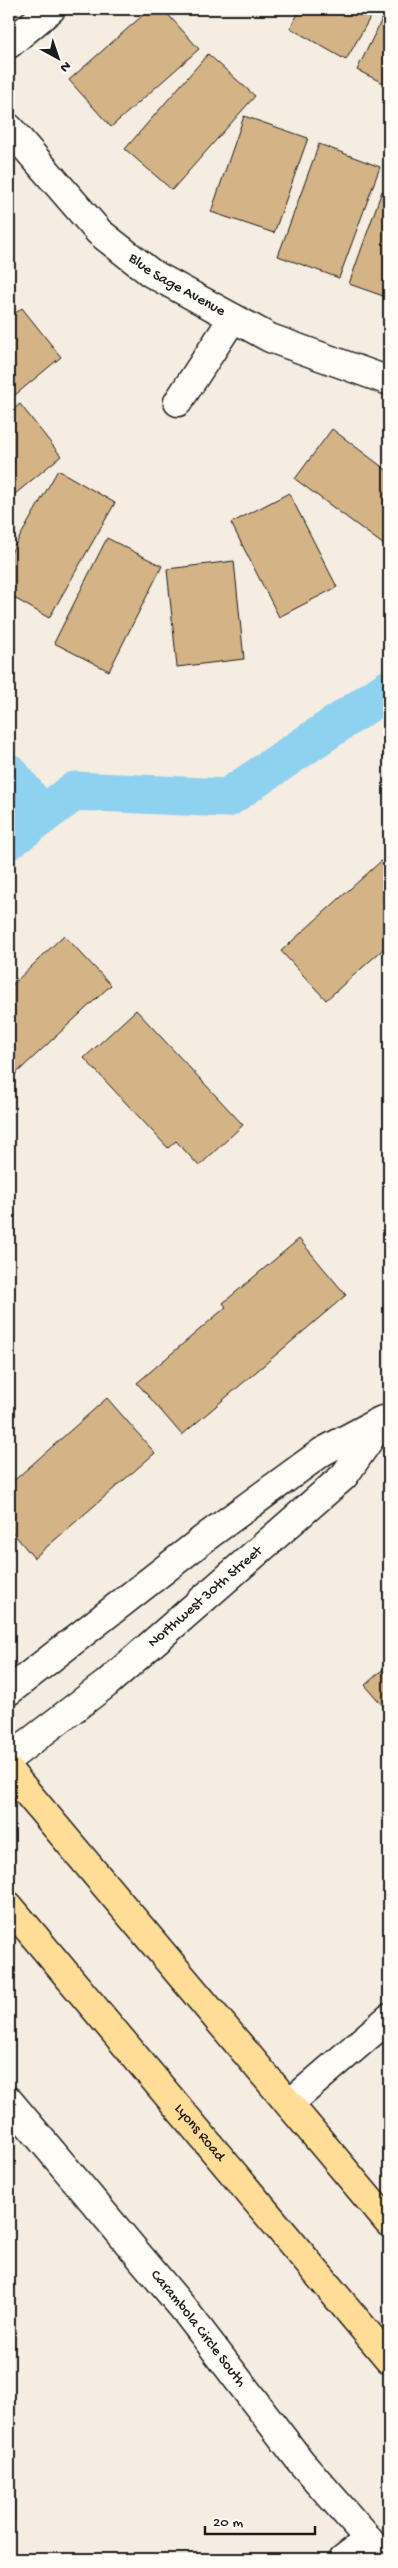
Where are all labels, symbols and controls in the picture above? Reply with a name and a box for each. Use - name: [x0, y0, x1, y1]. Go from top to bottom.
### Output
- north arrow: [32, 32, 82, 82]
- text: N: [56, 57, 74, 75]
- street label: Blue Sage Avenue: [124, 249, 228, 321]
- street label: Northwest 30th Street: [145, 1541, 268, 1652]
- street label: Lyons Road: [170, 2100, 229, 2166]
- street label: Carambola Circle South: [146, 2267, 250, 2391]
- scale bar: [205, 2503, 316, 2535]
- text: 20 m: [213, 2514, 243, 2532]

